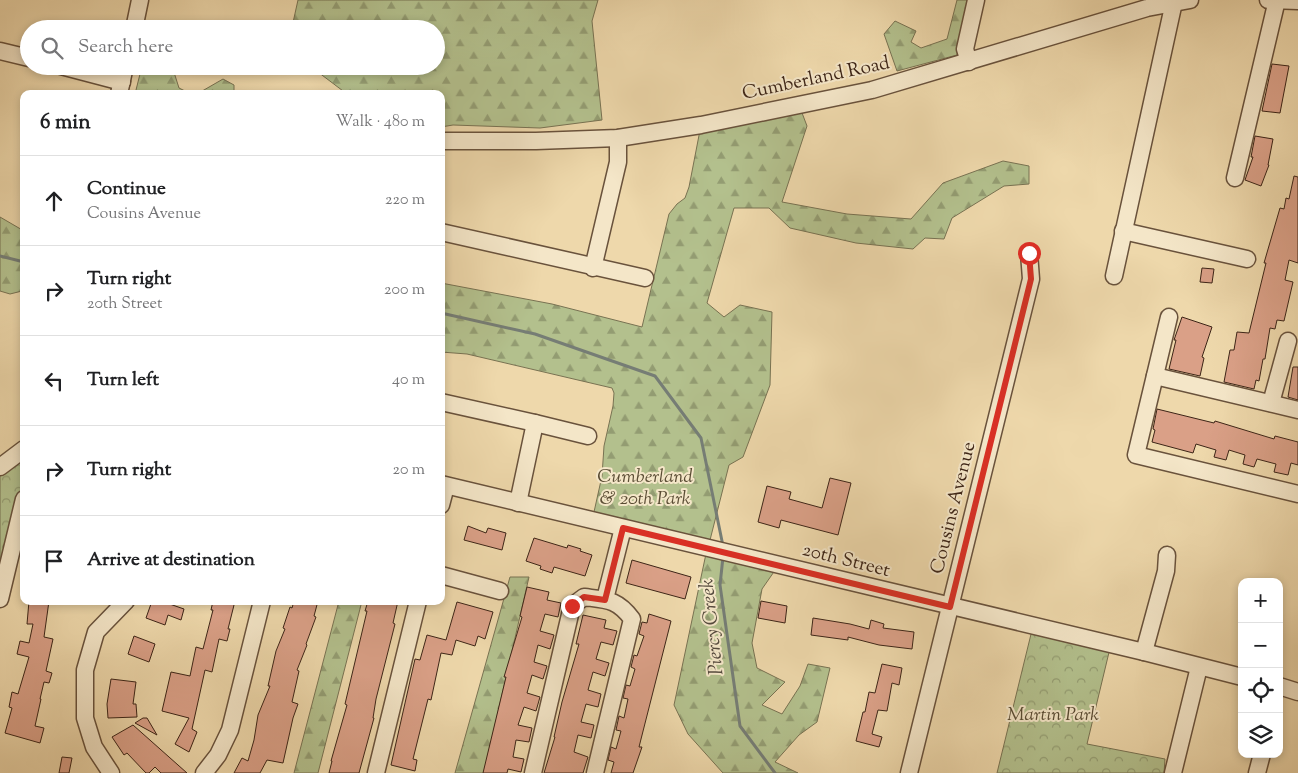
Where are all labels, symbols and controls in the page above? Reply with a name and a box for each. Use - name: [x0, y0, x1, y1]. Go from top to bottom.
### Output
- search box: [20, 20, 445, 75]
- icon: search: [38, 34, 66, 62]
- text: Search here: [78, 34, 173, 61]
- street label: Cumberland Road: [740, 50, 893, 108]
- text: 6 min: [40, 108, 91, 138]
- text: Walk · 480 m: [335, 111, 425, 134]
- text: Continue: [87, 176, 166, 203]
- icon: ahead: [40, 187, 68, 215]
- text: 220 m: [385, 189, 425, 212]
- text: Cousins Avenue: [87, 203, 201, 226]
- route start: [1018, 242, 1041, 265]
- text: Turn right: [87, 266, 171, 293]
- icon: right: [40, 277, 68, 305]
- text: 200 m: [384, 279, 425, 302]
- text: 20th Street: [87, 293, 162, 316]
- icon: left: [40, 367, 68, 395]
- text: Turn left: [87, 367, 159, 394]
- text: 40 m: [392, 369, 425, 392]
- street label: Cousins Avenue: [925, 439, 983, 577]
- icon: right: [40, 457, 68, 485]
- text: Turn right: [87, 457, 171, 484]
- text: 20 m: [392, 459, 425, 482]
- park label: Cumberland & 20th Park: [597, 464, 693, 513]
- street label: 20th Street: [799, 537, 893, 585]
- icon: arrive: [40, 547, 68, 575]
- text: Arrive at destination: [87, 547, 255, 574]
- water label: Piercy Creek: [694, 577, 732, 677]
- map controls: [1238, 578, 1283, 758]
- button: +: [1238, 578, 1283, 623]
- route end: [561, 595, 584, 618]
- button: −: [1238, 623, 1283, 668]
- button: locate: [1238, 668, 1283, 713]
- park label: Martin Park: [1007, 702, 1099, 729]
- button: layers: [1238, 713, 1283, 758]

